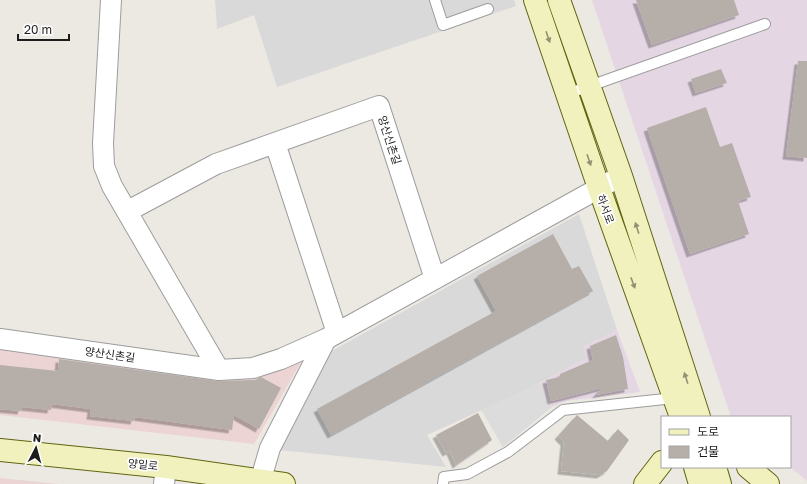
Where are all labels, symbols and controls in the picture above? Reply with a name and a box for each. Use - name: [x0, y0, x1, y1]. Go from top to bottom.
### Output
- scale bar: [18, 16, 69, 42]
- text: 20 m: [24, 22, 52, 37]
- one-way arrow: [545, 31, 551, 43]
- street label: 양산신촌길: [376, 114, 404, 166]
- one-way arrow: [586, 154, 592, 166]
- street label: 하서로: [595, 193, 617, 225]
- one-way arrow: [634, 222, 640, 234]
- one-way arrow: [630, 277, 636, 289]
- street label: 양산신촌길: [84, 344, 136, 364]
- one-way arrow: [682, 372, 688, 384]
- legend: [661, 416, 791, 468]
- text: 도로: [697, 424, 719, 439]
- north arrow: [16, 428, 56, 468]
- text: N: [32, 431, 42, 444]
- text: 건물: [697, 444, 719, 459]
- street label: 양일로: [127, 456, 159, 472]

